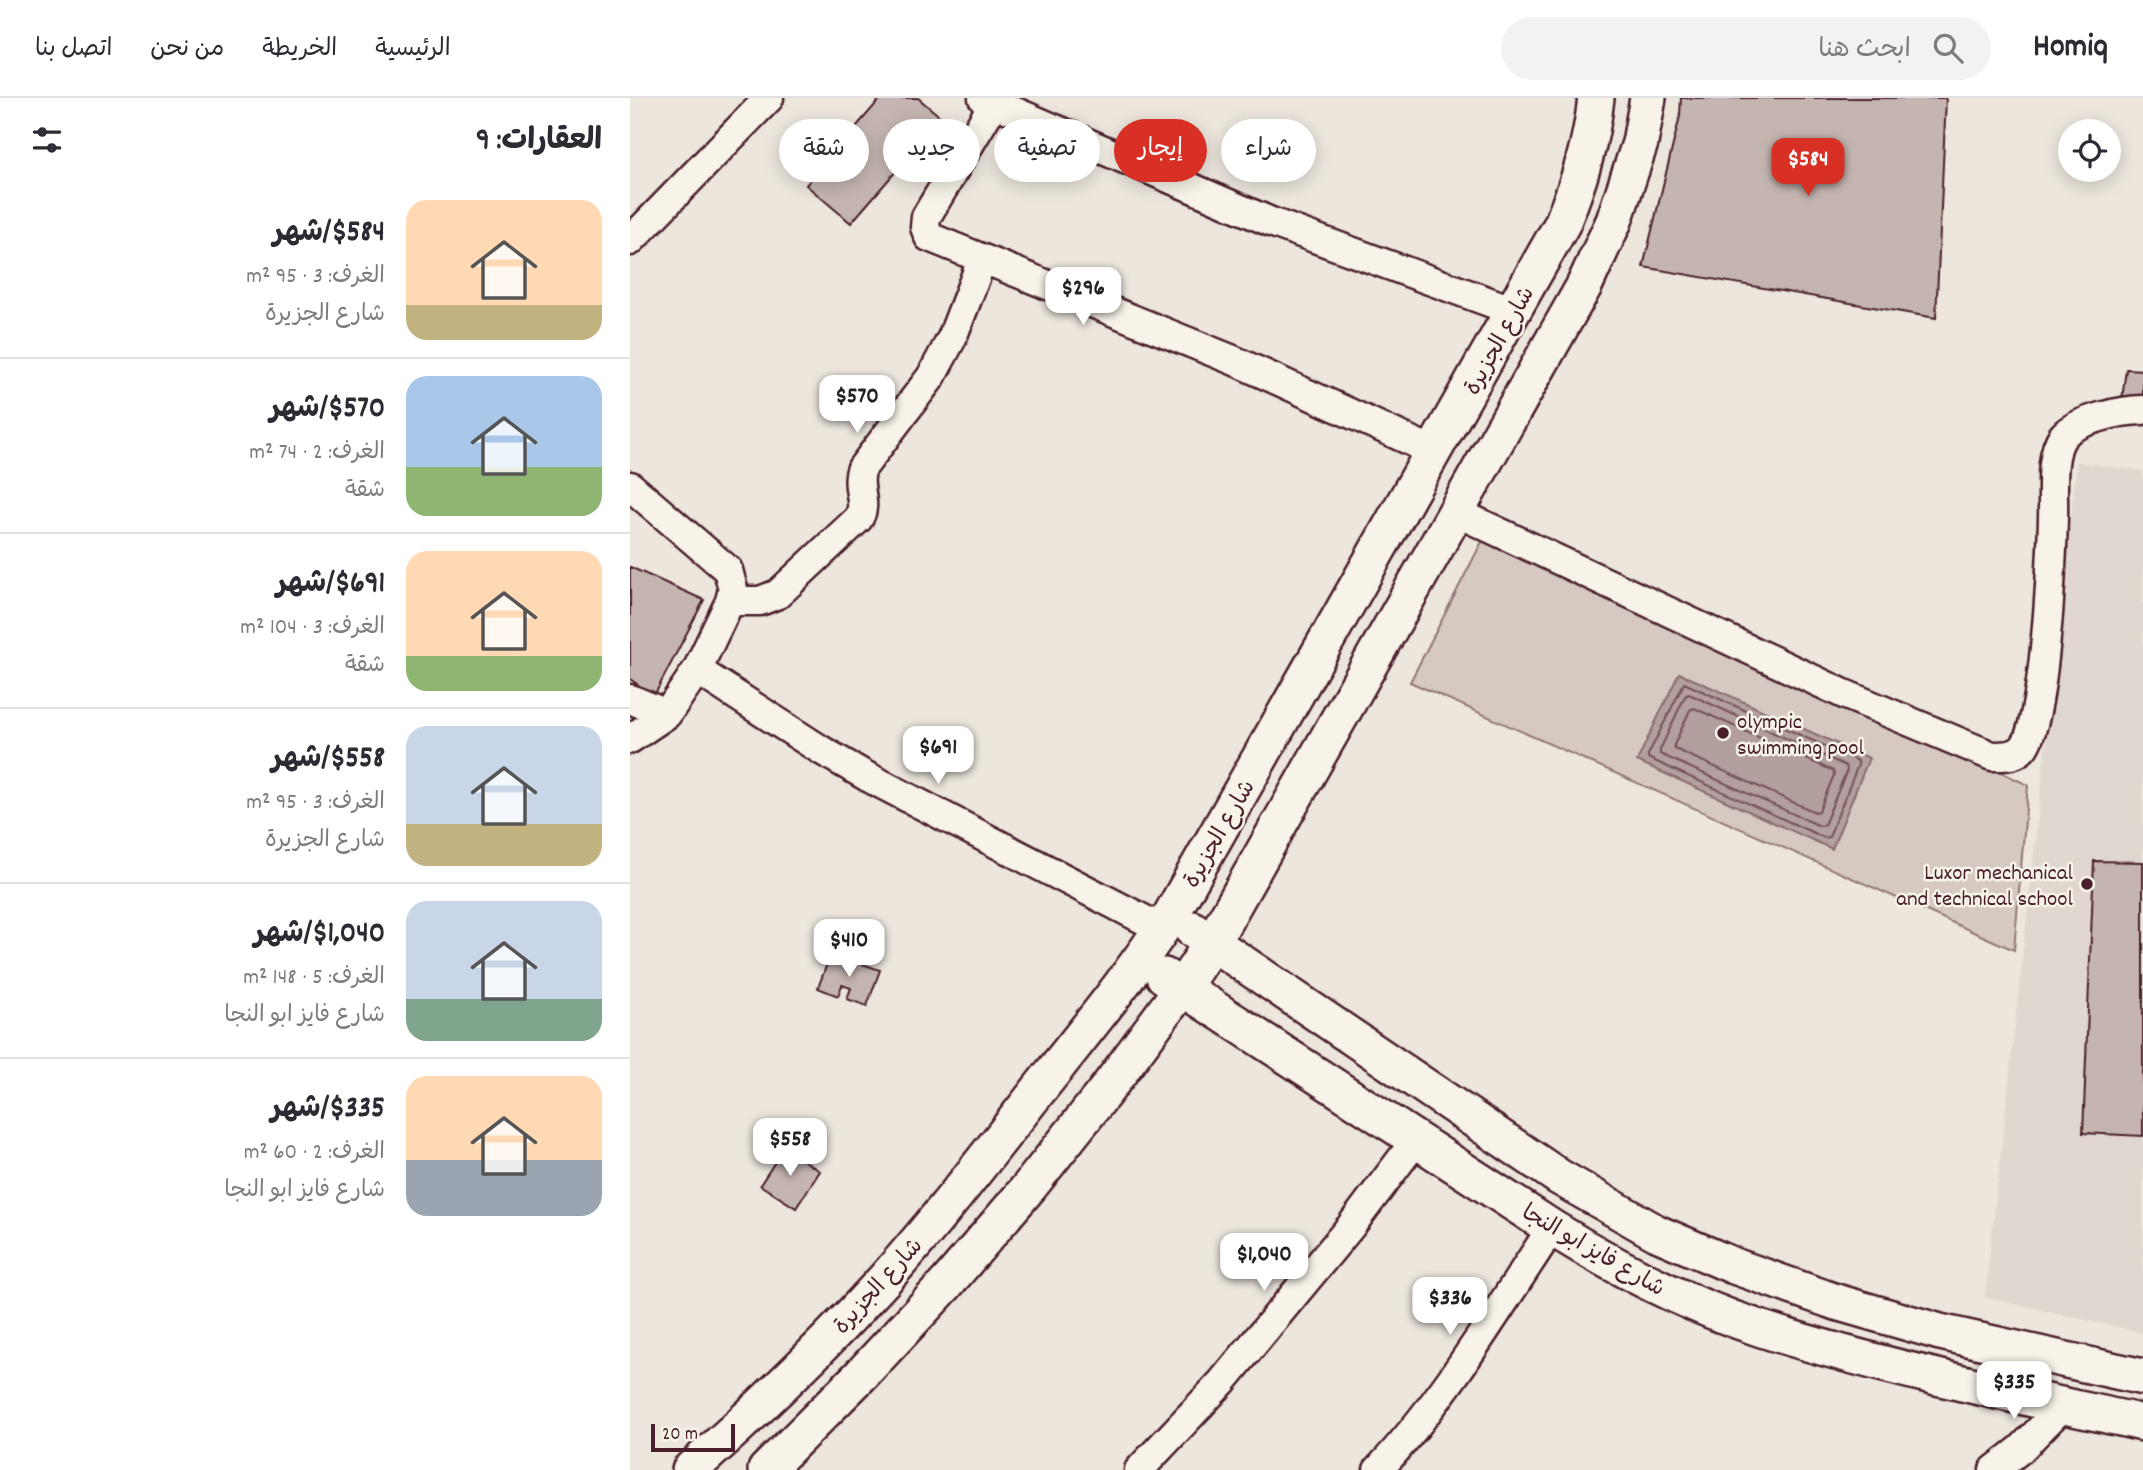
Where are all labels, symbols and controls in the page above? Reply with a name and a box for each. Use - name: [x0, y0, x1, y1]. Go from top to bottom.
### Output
- search box: [1501, 17, 1991, 80]
- text: Homiq: [2033, 25, 2108, 72]
- icon: search: [1929, 29, 1967, 67]
- text: ابحث هنا: [1818, 32, 1911, 69]
- text: اتصل بنا: [35, 33, 112, 67]
- text: من نحن: [150, 33, 224, 67]
- text: الخريطة: [262, 33, 337, 67]
- text: الرئيسية: [375, 33, 451, 67]
- chip: شقة: [779, 119, 869, 182]
- chip: جديد: [883, 119, 980, 182]
- chip: تصفية: [994, 119, 1100, 182]
- chip: إيجار: [1114, 119, 1207, 182]
- chip: شراء: [1221, 119, 1316, 182]
- map controls: [2058, 119, 2121, 182]
- button: locate: [2058, 119, 2121, 182]
- icon: filters: [28, 121, 66, 159]
- text: العقارات: 9: [476, 121, 602, 164]
- pin: $584: [1767, 139, 1849, 198]
- text: $584: [1787, 144, 1829, 177]
- text: $584/شهر: [273, 213, 385, 256]
- icon: home: [462, 228, 546, 312]
- text: الغرف: 3 · 95 m²: [246, 261, 385, 294]
- pin: $296: [1042, 268, 1124, 327]
- text: $296: [1061, 273, 1105, 306]
- street label: شارع الجزيرة: [1458, 281, 1545, 402]
- text: شارع الجزيرة: [265, 299, 385, 332]
- pin: $570: [816, 376, 898, 435]
- text: $570: [835, 381, 879, 414]
- text: $570/شهر: [270, 389, 385, 432]
- icon: home: [462, 404, 546, 488]
- text: الغرف: 2 · 74 m²: [249, 437, 385, 470]
- text: شقة: [345, 475, 385, 508]
- text: $691/شهر: [276, 564, 385, 607]
- icon: home: [462, 579, 546, 663]
- text: الغرف: 3 · 104 m²: [240, 612, 385, 645]
- text: شقة: [345, 650, 385, 683]
- place label: olympic swimming pool: [1737, 707, 1865, 766]
- marker: olympic swimming pool: [1715, 725, 1731, 741]
- pin: $691: [897, 726, 979, 786]
- text: $691: [919, 732, 957, 765]
- text: $558/شهر: [272, 739, 385, 782]
- icon: home: [462, 754, 546, 838]
- street label: شارع الجزيرة: [1177, 775, 1265, 895]
- text: الغرف: 3 · 95 m²: [246, 787, 385, 820]
- text: شارع الجزيرة: [265, 825, 385, 858]
- place label: Luxor mechanical and technical school: [1896, 858, 2074, 917]
- marker: Luxor mechanical and technical school: [2079, 876, 2095, 892]
- text: $1,040/شهر: [254, 914, 385, 957]
- pin: $410: [808, 920, 890, 979]
- text: $410: [830, 925, 868, 958]
- icon: home: [462, 929, 546, 1013]
- text: الغرف: 5 · 148 m²: [243, 962, 385, 995]
- text: شارع فايز ابو النجا: [224, 1000, 385, 1033]
- text: $335/شهر: [271, 1089, 385, 1132]
- icon: home: [462, 1104, 546, 1188]
- pin: $558: [749, 1118, 831, 1178]
- text: $558: [769, 1124, 811, 1157]
- text: الغرف: 2 · 60 m²: [244, 1137, 385, 1170]
- text: شارع فايز ابو النجا: [224, 1175, 385, 1208]
- street label: شارع فايز ابو النجا: [1514, 1198, 1670, 1306]
- street label: شارع الجزيرة: [827, 1232, 932, 1343]
- pin: $1,040: [1207, 1234, 1321, 1293]
- text: $1,040: [1236, 1239, 1292, 1272]
- pin: $336: [1409, 1278, 1491, 1337]
- text: $336: [1428, 1283, 1472, 1316]
- pin: $335: [1973, 1362, 2055, 1421]
- text: $335: [1993, 1367, 2035, 1400]
- scale bar: [651, 1421, 735, 1453]
- text: 20 m: [662, 1422, 698, 1449]

